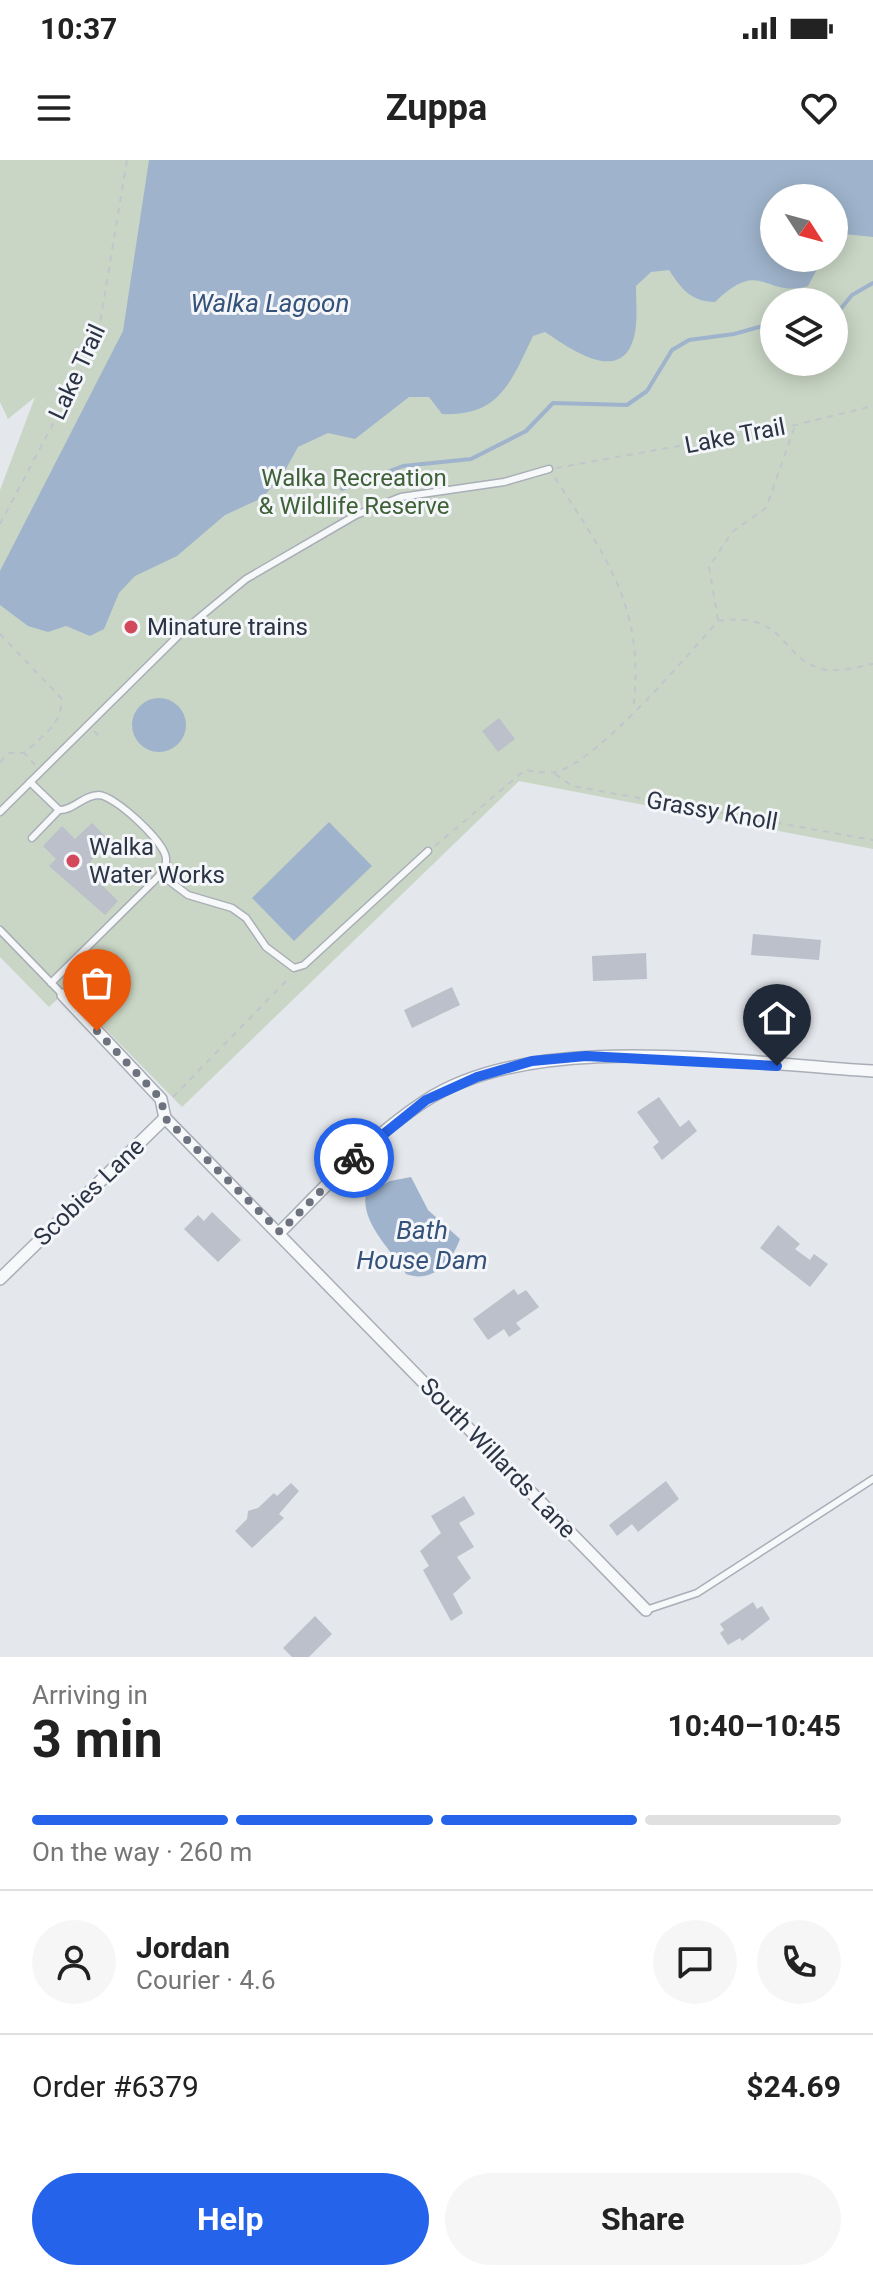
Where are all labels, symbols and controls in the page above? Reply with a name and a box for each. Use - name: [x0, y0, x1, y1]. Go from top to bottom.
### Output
- text: 10:37: [40, 11, 117, 46]
- icon: menu: [32, 86, 76, 130]
- icon: heart: [797, 86, 841, 130]
- text: Zuppa: [386, 87, 487, 129]
- north arrow: [760, 184, 848, 272]
- map controls: [760, 184, 848, 376]
- water label: Walka Lagoon: [191, 288, 349, 318]
- button: layers: [760, 288, 848, 376]
- street label: Lake Trail: [43, 320, 111, 424]
- street label: Lake Trail: [682, 413, 788, 459]
- park label: Walka Recreation & Wildlife Reserve: [259, 464, 449, 520]
- place label: Minature trains: [147, 613, 308, 641]
- marker: Minature trains: [122, 618, 140, 636]
- street label: Grassy Knoll: [644, 786, 780, 836]
- place label: Walka Water Works: [89, 833, 225, 889]
- marker: Walka Water Works: [64, 852, 82, 870]
- pin: [63, 949, 131, 1031]
- icon: bag: [75, 961, 119, 1005]
- pin: [743, 984, 811, 1066]
- icon: home: [755, 996, 799, 1040]
- courier: [314, 1118, 394, 1198]
- street label: Scobies Lane: [28, 1132, 150, 1252]
- icon: bike: [332, 1136, 376, 1180]
- water label: Bath House Dam: [356, 1215, 488, 1275]
- street label: South Willards Lane: [414, 1372, 582, 1544]
- text: Arriving in: [32, 1680, 148, 1710]
- text: 10:40–10:45: [667, 1708, 841, 1743]
- text: 3 min: [32, 1709, 163, 1770]
- text: On the way · 260 m: [32, 1837, 252, 1867]
- button: person: [32, 1920, 116, 2004]
- button: chat: [653, 1920, 737, 2004]
- button: phone: [757, 1920, 841, 2004]
- text: Jordan: [136, 1930, 230, 1965]
- text: Courier · 4.6: [136, 1965, 276, 1995]
- text: Order #6379: [32, 2069, 199, 2104]
- text: $24.69: [746, 2069, 841, 2104]
- button: Help: [32, 2173, 429, 2265]
- button: Share: [445, 2173, 841, 2265]

